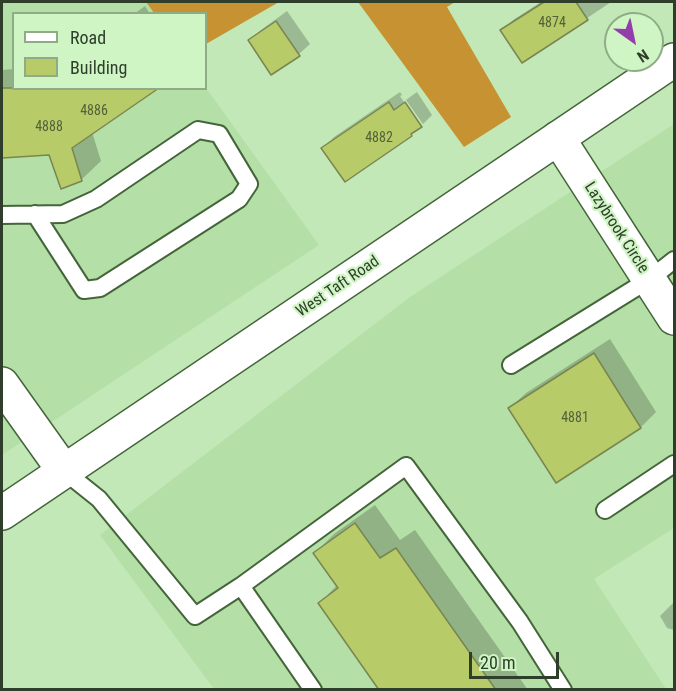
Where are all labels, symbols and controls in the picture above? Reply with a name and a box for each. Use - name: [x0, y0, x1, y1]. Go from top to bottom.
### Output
- legend: [12, 12, 207, 90]
- north arrow: [604, 12, 664, 72]
- house number: 4874: [538, 15, 566, 31]
- text: Road: [70, 27, 106, 48]
- text: N: [634, 45, 652, 66]
- text: Building: [70, 57, 127, 78]
- house number: 4886: [80, 103, 108, 119]
- house number: 4888: [35, 119, 63, 135]
- house number: 4882: [365, 130, 393, 146]
- street label: Lazybrook Circle: [579, 179, 653, 277]
- street label: West Taft Road: [293, 252, 383, 322]
- house number: 4881: [561, 410, 589, 426]
- scale bar: [472, 640, 562, 678]
- text: 20 m: [480, 652, 515, 673]

